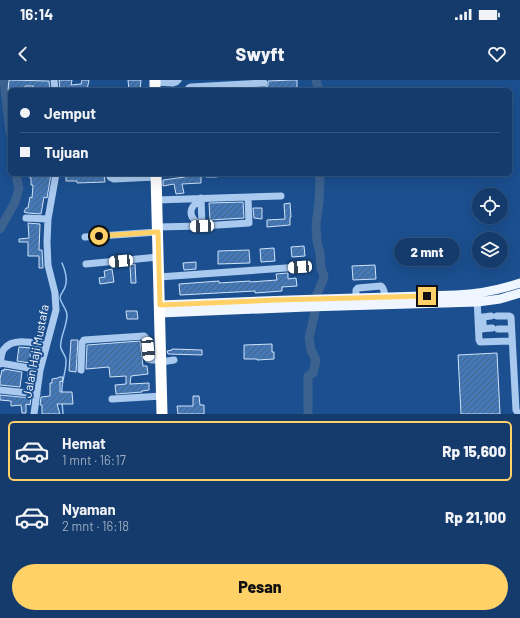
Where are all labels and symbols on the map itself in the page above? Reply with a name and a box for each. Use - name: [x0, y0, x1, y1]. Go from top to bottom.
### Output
- car: [190, 220, 214, 232]
- route start: [90, 227, 108, 245]
- callout: 2 mnt: [394, 238, 460, 266]
- car: [109, 254, 133, 268]
- car: [288, 260, 312, 274]
- route end: [418, 287, 436, 305]
- street label: Jalan Haji Mustafa: [19, 303, 51, 399]
- car: [141, 337, 155, 361]

